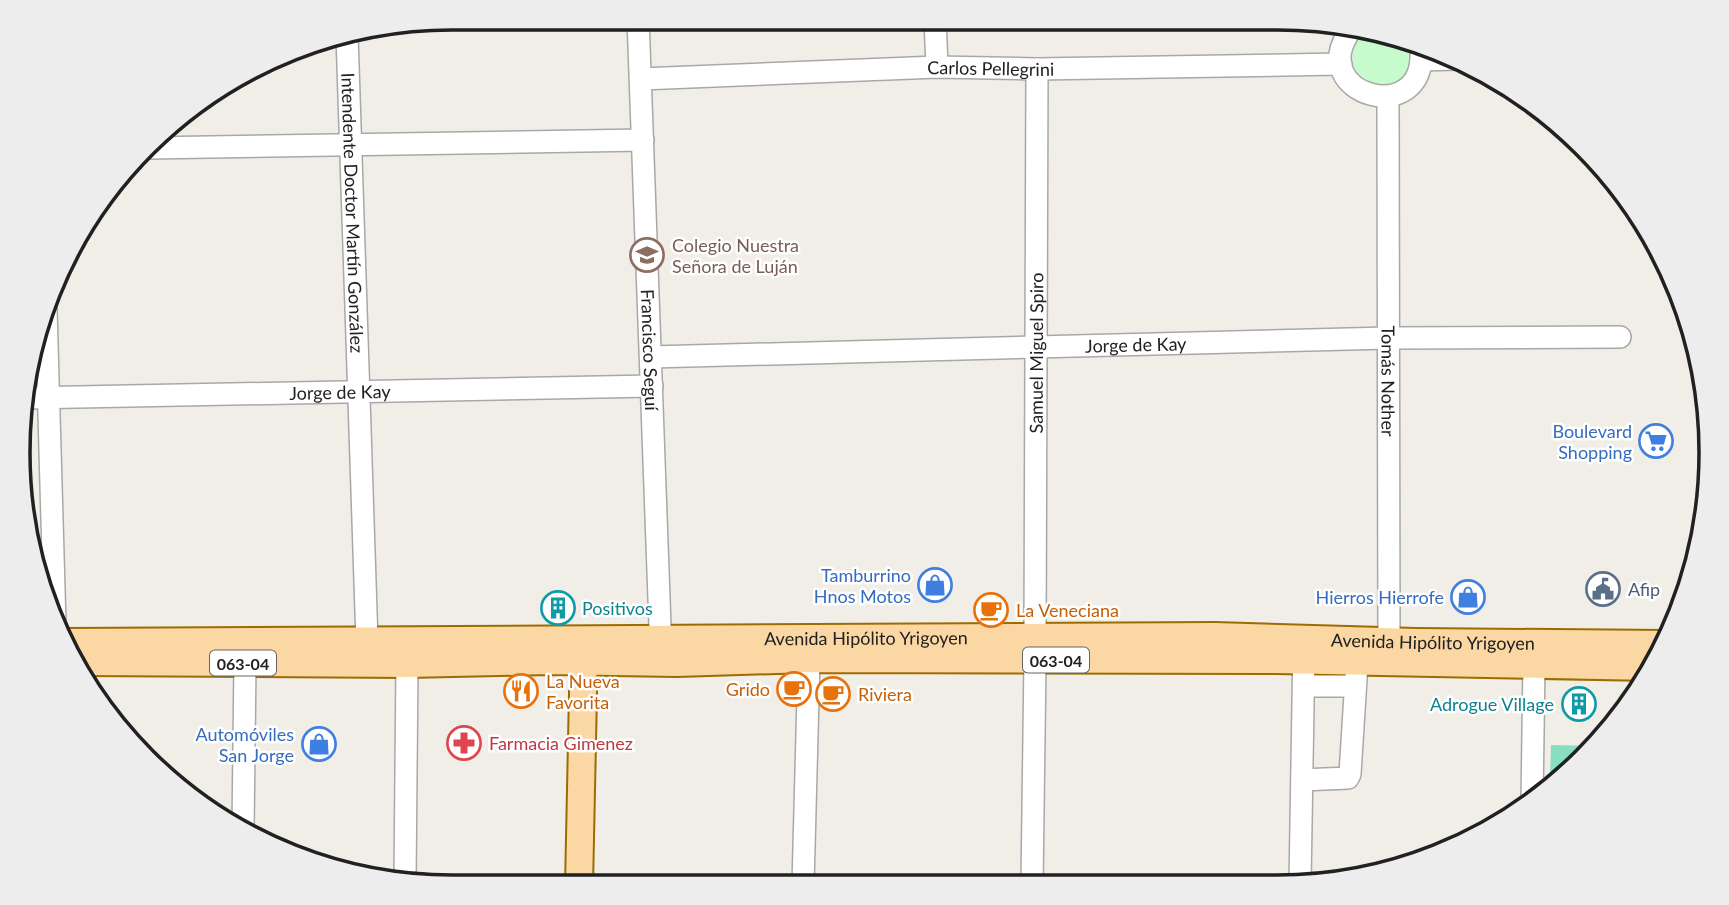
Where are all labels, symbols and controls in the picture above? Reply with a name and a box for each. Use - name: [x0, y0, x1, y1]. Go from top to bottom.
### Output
- street label: Carlos Pellegrini: [927, 56, 1054, 80]
- street label: Intendente Doctor Martín González: [337, 72, 368, 354]
- place label: Colegio Nuestra Señora de Luján: [672, 234, 799, 277]
- school or university icon: Colegio Nuestra Señora de Luján: [628, 236, 666, 274]
- street label: Samuel Miguel Spiro: [1025, 272, 1047, 434]
- street label: Francisco Seguí: [637, 289, 663, 412]
- street label: Tomás Nother: [1377, 326, 1400, 437]
- street label: Jorge de Kay: [1085, 332, 1187, 357]
- street label: Jorge de Kay: [289, 380, 392, 404]
- place label: Boulevard Shopping: [1552, 420, 1632, 463]
- supermarket icon: Boulevard Shopping: [1637, 422, 1675, 460]
- place label: Tamburrino Hnos Motos: [814, 564, 911, 607]
- shop icon: Tamburrino Hnos Motos: [916, 566, 954, 604]
- public building icon: Afip: [1584, 570, 1622, 608]
- shop icon: Hierros Hierrofe: [1449, 578, 1487, 616]
- place label: Afip: [1628, 578, 1660, 600]
- place label: Hierros Hierrofe: [1316, 586, 1444, 608]
- building icon: Positivos: [539, 589, 577, 627]
- cafe icon: La Veneciana: [972, 591, 1010, 629]
- place label: Positivos: [582, 597, 653, 619]
- place label: La Veneciana: [1016, 599, 1119, 621]
- street label: Avenida Hipólito Yrigoyen: [764, 626, 968, 649]
- street label: Avenida Hipólito Yrigoyen: [1331, 628, 1535, 654]
- road number: 063-04: [1023, 648, 1089, 673]
- road number: 063-04: [210, 650, 276, 676]
- place label: La Nueva Favorita: [546, 670, 620, 713]
- cafe icon: Grido: [775, 670, 813, 708]
- restaurant icon: La Nueva Favorita: [502, 672, 540, 710]
- cafe icon: Riviera: [814, 675, 852, 713]
- place label: Grido: [726, 678, 770, 700]
- place label: Riviera: [858, 683, 912, 705]
- building icon: Adrogue Village: [1560, 685, 1598, 723]
- place label: Adrogue Village: [1430, 693, 1554, 715]
- place label: Automóviles San Jorge: [195, 723, 294, 766]
- pharmacy icon: Farmacia Gimenez: [445, 724, 483, 762]
- shop icon: Automóviles San Jorge: [300, 725, 338, 763]
- place label: Farmacia Gimenez: [489, 732, 633, 754]

